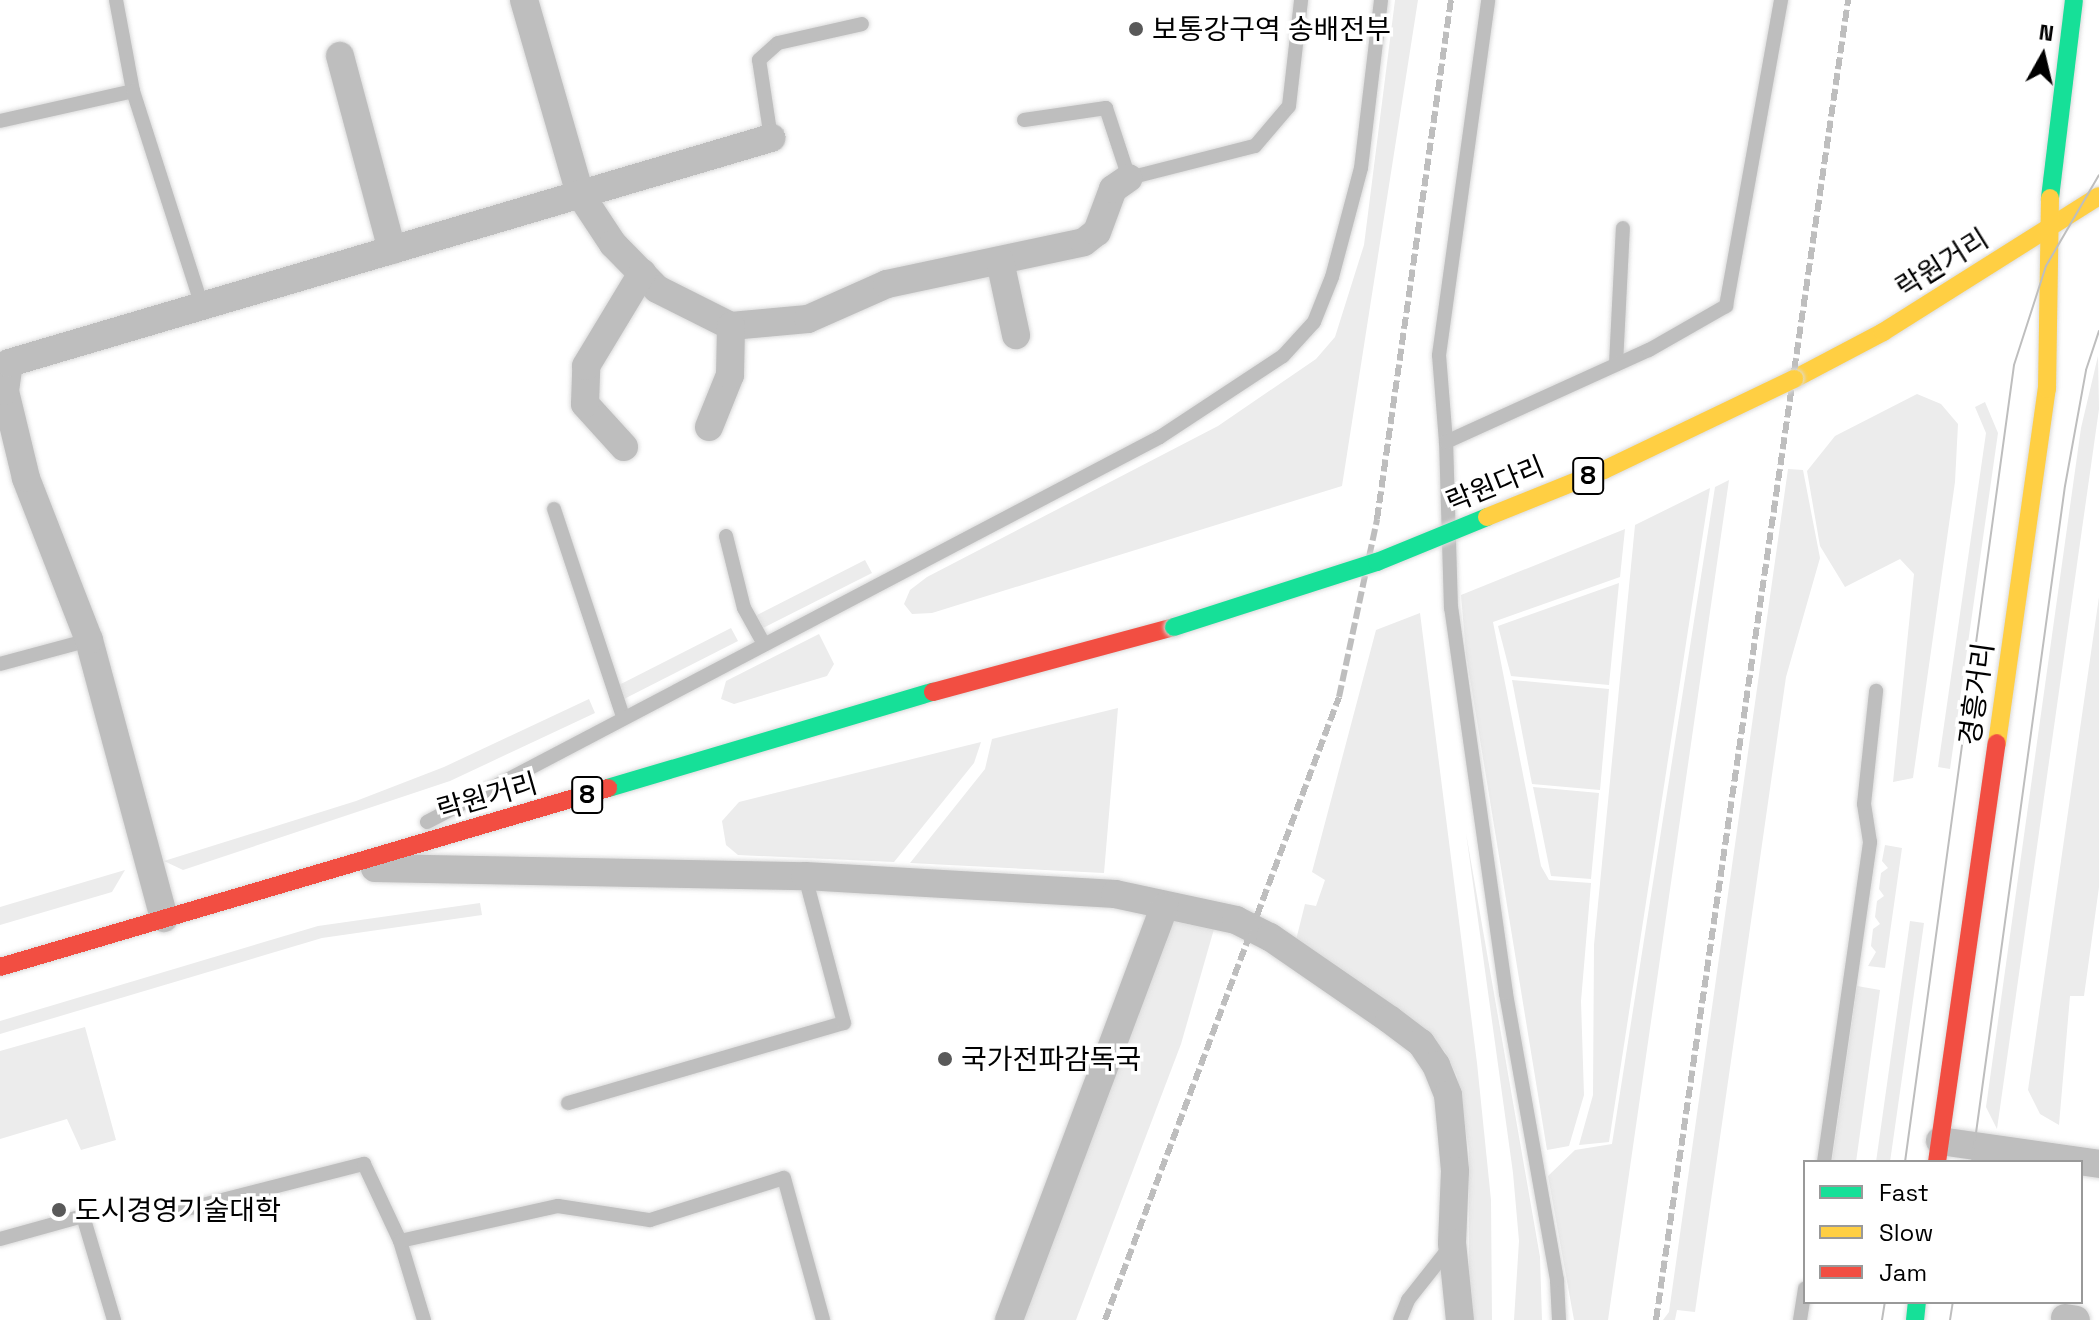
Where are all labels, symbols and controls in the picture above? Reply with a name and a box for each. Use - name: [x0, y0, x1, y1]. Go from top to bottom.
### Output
- place label: 보통강구역 송배전부: [1152, 12, 1391, 46]
- north arrow: [2003, 16, 2083, 96]
- text: N: [2037, 17, 2056, 47]
- marker: 보통강구역 송배전부: [1127, 20, 1145, 38]
- street label: 락원거리: [1889, 221, 1995, 305]
- street label: 락원다리: [1441, 449, 1549, 519]
- road number: 8: [1572, 454, 1604, 498]
- street label: 경흥거리: [1952, 641, 2000, 747]
- street label: 락원거리: [433, 766, 541, 826]
- road number: 8: [571, 773, 603, 817]
- place label: 국가전파감독국: [961, 1042, 1141, 1076]
- marker: 국가전파감독국: [936, 1050, 954, 1068]
- legend: [1803, 1160, 2083, 1304]
- text: Fast: [1879, 1177, 1929, 1208]
- place label: 도시경영기술대학: [75, 1193, 281, 1227]
- marker: 도시경영기술대학: [50, 1201, 68, 1219]
- text: Slow: [1879, 1217, 1933, 1248]
- text: Jam: [1879, 1257, 1927, 1288]

